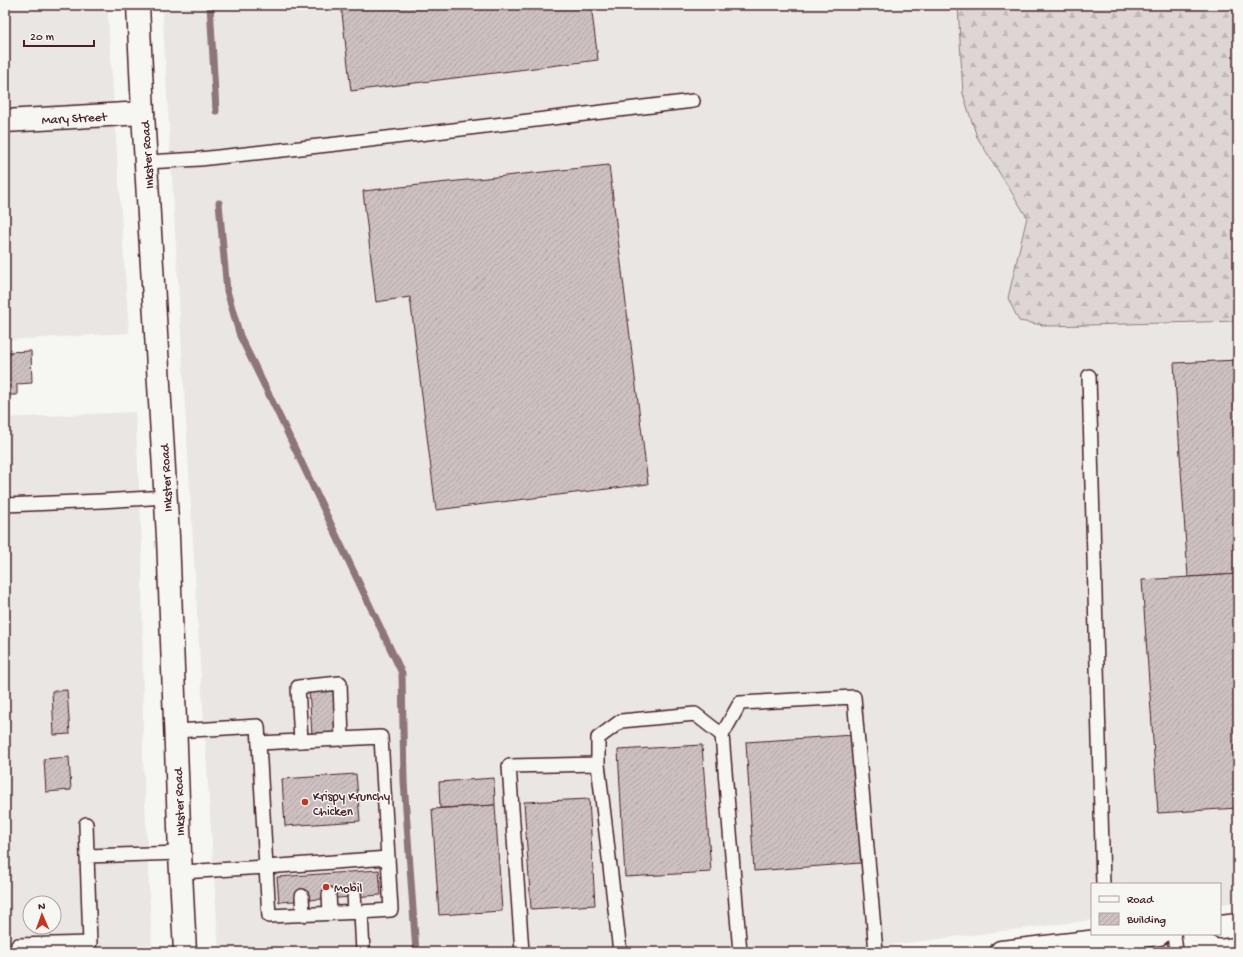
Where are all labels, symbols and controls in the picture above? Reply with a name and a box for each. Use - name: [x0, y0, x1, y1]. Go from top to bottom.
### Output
- scale bar: [24, 22, 94, 48]
- text: 20 m: [30, 31, 55, 45]
- street label: Mary Street: [41, 110, 109, 129]
- street label: Inkster Road: [139, 119, 158, 189]
- street label: Inkster Road: [158, 442, 177, 512]
- street label: Inkster Road: [172, 766, 189, 836]
- place label: Krispy Krunchy Chicken: [313, 790, 391, 820]
- marker: Krispy Krunchy Chicken: [300, 797, 310, 807]
- marker: Mobil: [321, 882, 331, 892]
- place label: Mobil: [334, 882, 362, 897]
- legend: [1091, 883, 1221, 935]
- text: Road: [1127, 894, 1154, 908]
- north arrow: [22, 895, 62, 935]
- text: N: [38, 901, 46, 913]
- text: Building: [1126, 914, 1166, 928]

